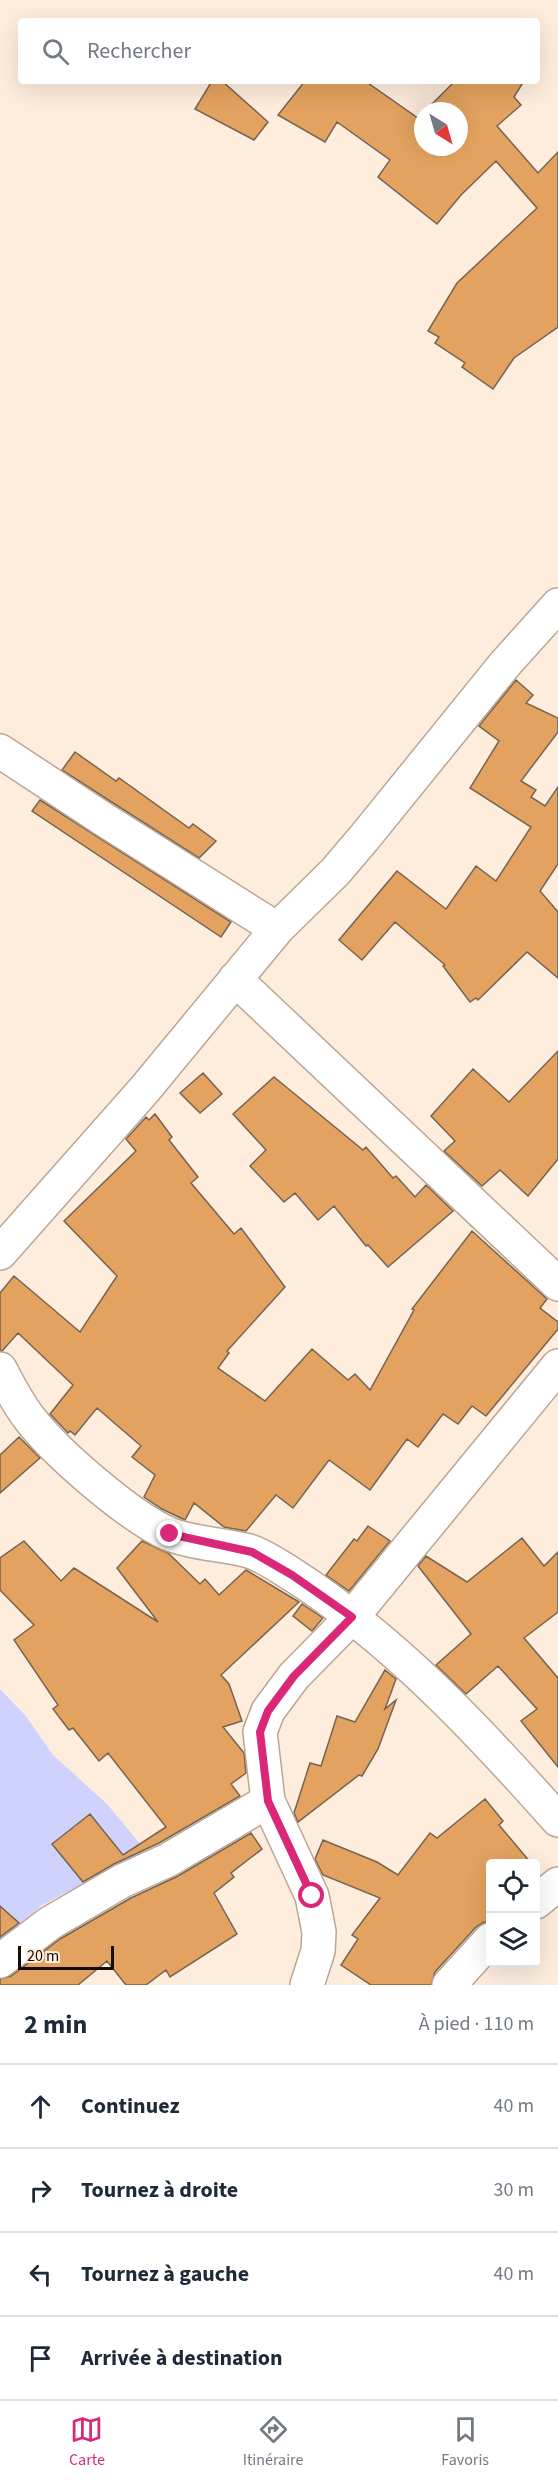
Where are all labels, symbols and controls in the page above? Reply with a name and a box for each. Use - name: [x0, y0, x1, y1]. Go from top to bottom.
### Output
- search box: [18, 18, 540, 84]
- icon: search: [39, 35, 72, 68]
- text: Rechercher: [87, 35, 191, 67]
- north arrow: [414, 102, 468, 156]
- route end: [156, 1520, 182, 1546]
- map controls: [486, 1859, 540, 1967]
- button: locate: [486, 1859, 540, 1913]
- route start: [298, 1882, 324, 1908]
- button: layers: [486, 1913, 540, 1967]
- scale bar: [18, 1943, 114, 1970]
- text: 20 m: [27, 1945, 59, 1967]
- text: 2 min: [24, 2006, 87, 2043]
- text: À pied · 110 m: [419, 2010, 534, 2038]
- icon: ahead: [24, 2090, 57, 2123]
- text: Continuez: [81, 2090, 180, 2122]
- text: 40 m: [494, 2092, 534, 2120]
- icon: right: [24, 2174, 57, 2207]
- text: Tournez à droite: [81, 2174, 238, 2206]
- text: 30 m: [494, 2176, 534, 2204]
- icon: left: [24, 2258, 57, 2291]
- text: Tournez à gauche: [81, 2258, 249, 2290]
- text: 40 m: [494, 2260, 534, 2288]
- icon: arrive: [24, 2342, 57, 2375]
- text: Arrivée à destination: [81, 2342, 283, 2374]
- tab: Carte: [69, 2413, 105, 2471]
- tab: Itinéraire: [243, 2413, 303, 2471]
- tab: Favoris: [441, 2413, 489, 2471]

